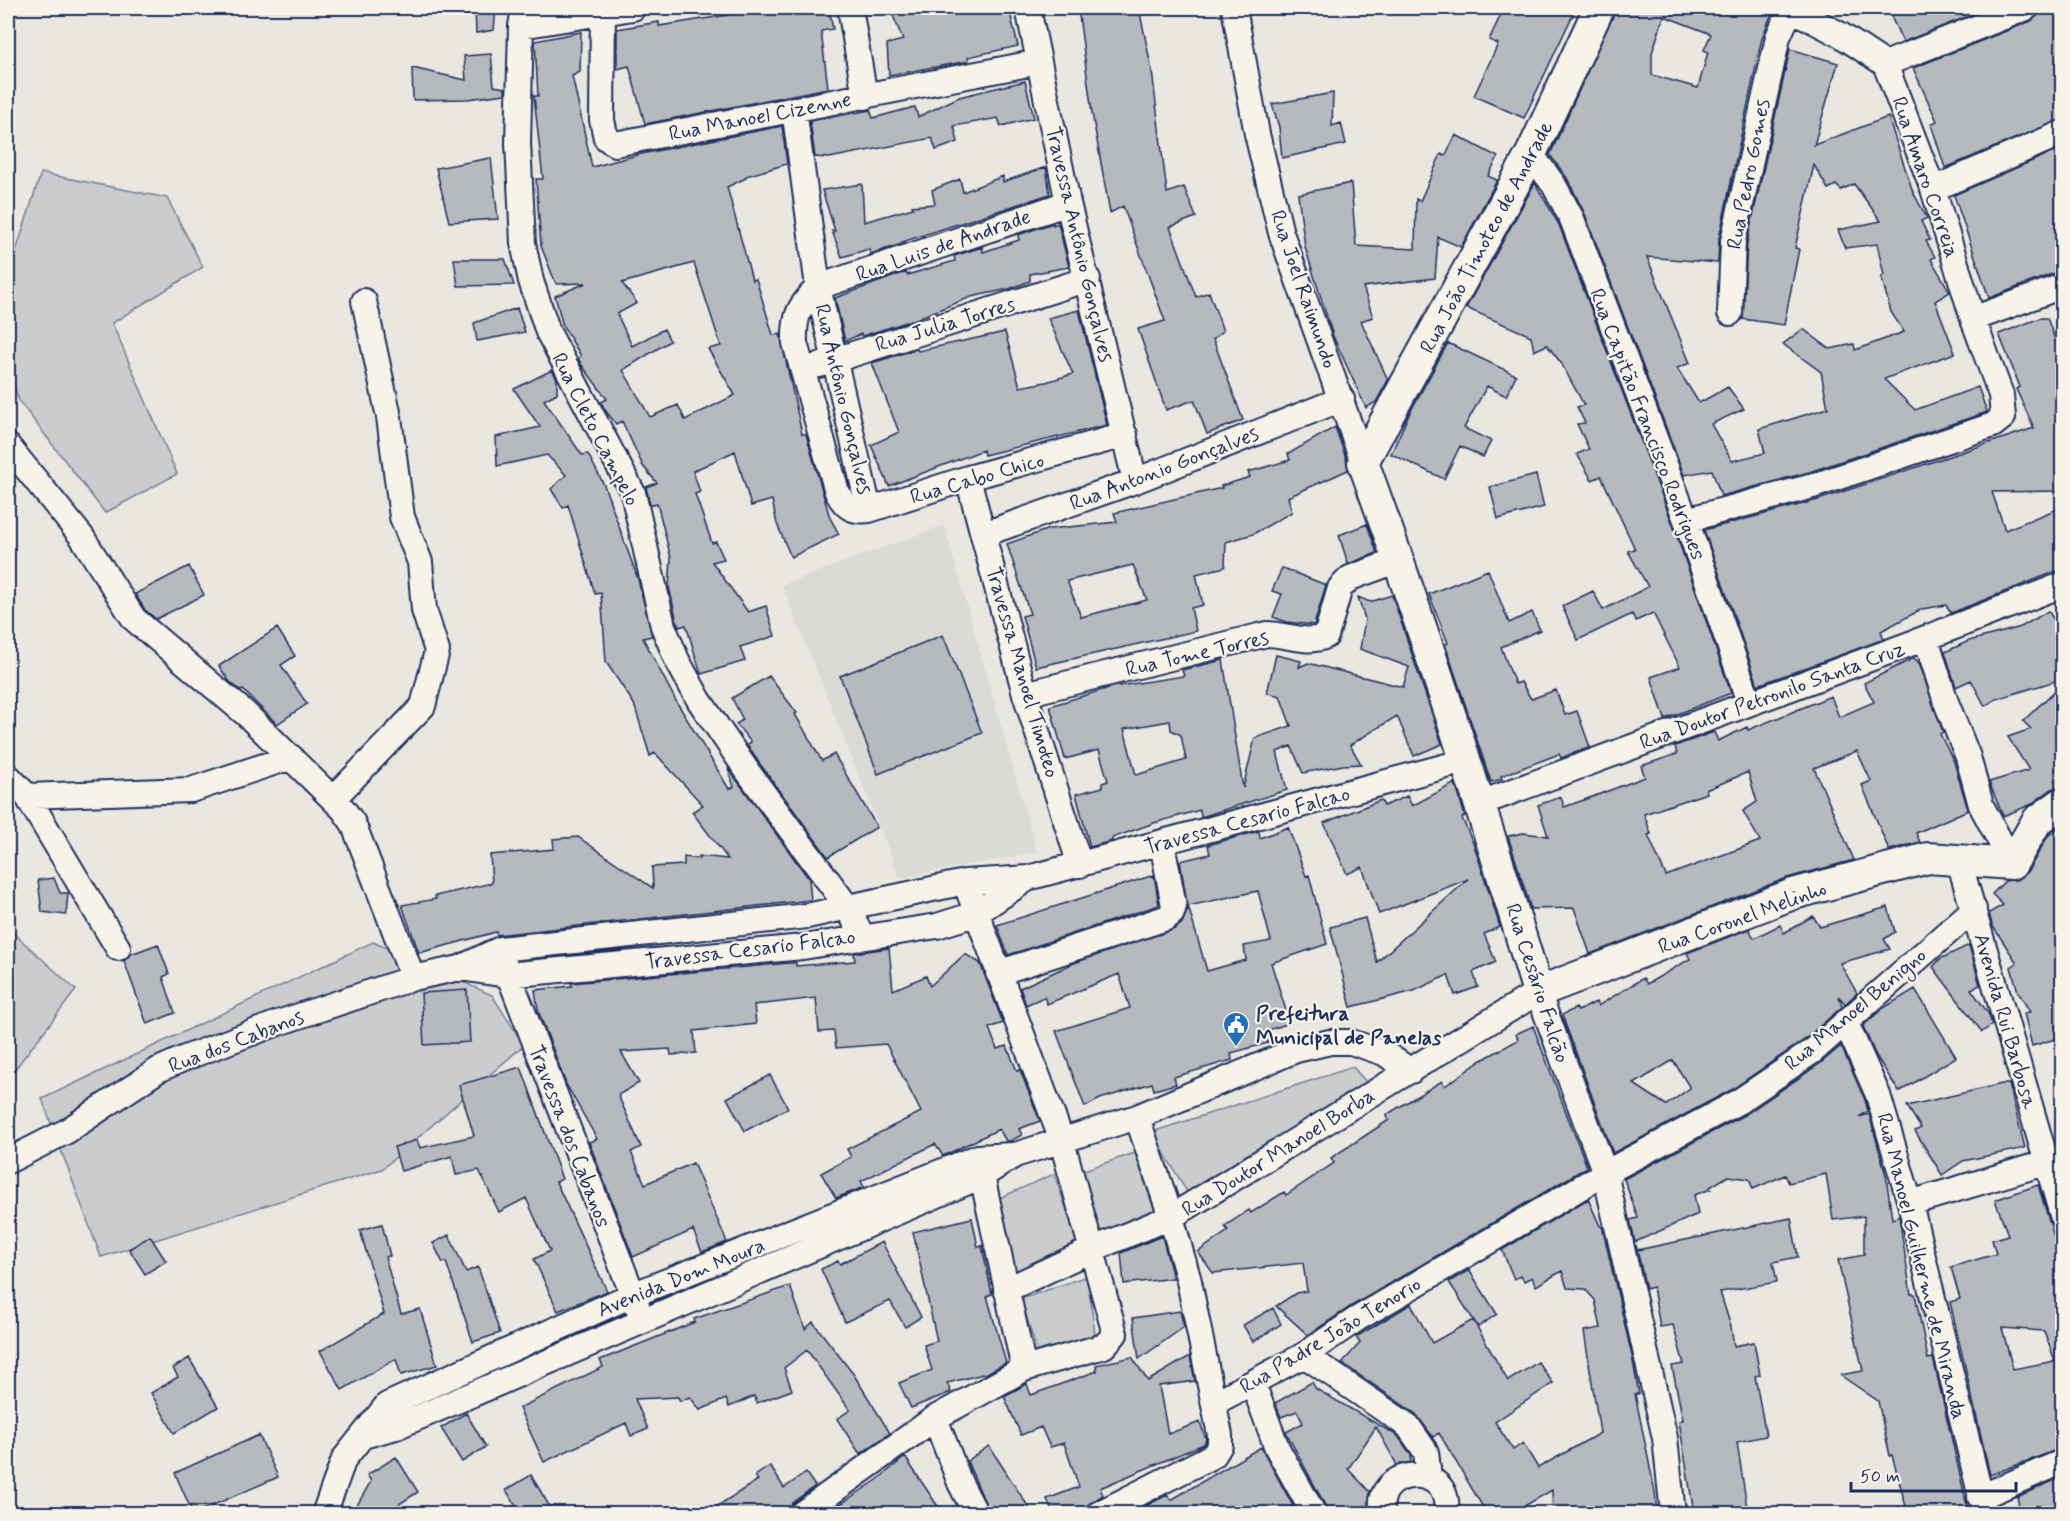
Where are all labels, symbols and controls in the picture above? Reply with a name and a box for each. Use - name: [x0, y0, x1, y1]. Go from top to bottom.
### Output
- street label: Rua Manoel Cizenne: [667, 86, 854, 148]
- street label: Rua Amaro Correia: [1884, 93, 1966, 262]
- street label: Rua Pedro Gomes: [1721, 96, 1777, 252]
- street label: Rua João Timoteo de Andrade: [1414, 116, 1560, 359]
- street label: Travessa Antônio Gonçalves: [1038, 124, 1120, 365]
- street label: Rua Luis de Andrade: [852, 203, 1034, 289]
- street label: Rua Joel Raimundo: [1263, 207, 1343, 372]
- street label: Rua Capitão Francisco Rodrigues: [1582, 285, 1712, 564]
- street label: Rua Julia Torres: [872, 290, 1019, 360]
- street label: Rua Antônio Gonçalves: [807, 301, 879, 497]
- street label: Rua Cleto Campelo: [544, 348, 646, 511]
- street label: Rua Antonio Gonçalves: [1066, 420, 1263, 518]
- street label: Rua Cabo Chico: [907, 446, 1048, 511]
- street label: Travessa Manoel Timoteo: [978, 563, 1066, 781]
- street label: Rua Tome Torres: [1123, 624, 1272, 684]
- street label: Rua Doutor Petronilo Santa Cruz: [1636, 635, 1909, 757]
- street label: Travessa Cesario Falcao: [1141, 780, 1353, 862]
- street label: Rua Coronel Melinho: [1654, 875, 1830, 961]
- street label: Rua Cesário Falcão: [1498, 900, 1576, 1067]
- street label: Travessa Cesario Falcao: [643, 923, 857, 977]
- street label: Avenida Rui Barbosa: [1967, 930, 2044, 1113]
- street label: Rua Manoel Benigno: [1779, 942, 1933, 1078]
- place label: Prefeitura Municipal de Panelas: [1256, 1000, 1442, 1052]
- street label: Rua dos Cabanos: [165, 1003, 308, 1081]
- public building icon: Prefeitura Municipal de Panelas: [1221, 1010, 1251, 1048]
- street label: Travessa dos Cabanos: [521, 1041, 617, 1232]
- street label: Rua Doutor Manoel Borba: [1177, 1082, 1381, 1224]
- street label: Rua Manoel Guilherme de Miranda: [1869, 1110, 1973, 1422]
- street label: Avenida Dom Moura: [593, 1232, 769, 1324]
- street label: Rua Padre João Tenorio: [1235, 1271, 1426, 1401]
- scale bar: [1851, 1455, 2016, 1493]
- text: 50 m: [1860, 1465, 1900, 1489]

